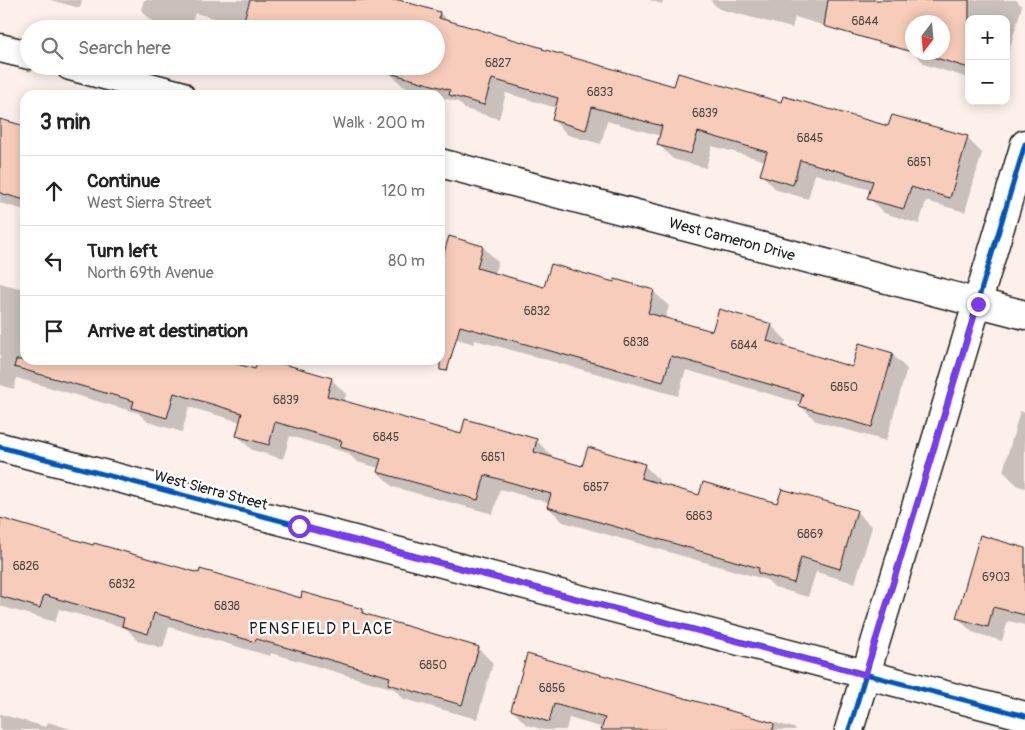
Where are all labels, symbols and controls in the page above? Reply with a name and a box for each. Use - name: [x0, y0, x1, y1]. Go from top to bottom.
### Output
- house number: 6844: [852, 14, 879, 29]
- north arrow: [905, 15, 950, 60]
- map controls: [965, 15, 1010, 105]
- button: +: [965, 15, 1010, 60]
- search box: [20, 20, 445, 75]
- icon: search: [38, 34, 66, 62]
- text: Search here: [78, 36, 171, 60]
- house number: 6827: [485, 56, 512, 71]
- button: −: [965, 60, 1010, 105]
- house number: 6833: [587, 85, 614, 100]
- house number: 6839: [692, 106, 718, 121]
- text: 3 min: [40, 109, 90, 136]
- text: Walk · 200 m: [333, 113, 425, 133]
- house number: 6845: [797, 131, 823, 146]
- house number: 6851: [907, 155, 931, 170]
- text: Continue: [87, 169, 160, 193]
- icon: ahead: [40, 177, 68, 205]
- text: 120 m: [381, 181, 425, 201]
- text: West Sierra Street: [87, 193, 211, 213]
- street label: West Cameron Drive: [667, 213, 798, 266]
- text: Turn left: [87, 239, 157, 263]
- icon: left: [40, 247, 68, 275]
- text: 80 m: [388, 251, 425, 271]
- text: North 69th Avenue: [87, 263, 214, 283]
- route end: [967, 293, 990, 316]
- house number: 6832: [524, 304, 551, 319]
- icon: arrive: [40, 317, 68, 345]
- text: Arrive at destination: [87, 319, 248, 343]
- house number: 6838: [623, 335, 649, 350]
- house number: 6844: [731, 338, 758, 353]
- house number: 6850: [830, 380, 858, 395]
- house number: 6839: [273, 393, 299, 408]
- house number: 6845: [373, 430, 399, 445]
- house number: 6851: [481, 450, 505, 465]
- street label: West Sierra Street: [152, 466, 271, 515]
- house number: 6857: [583, 480, 610, 495]
- house number: 6863: [686, 509, 713, 524]
- route start: [288, 515, 311, 538]
- house number: 6869: [797, 527, 823, 542]
- house number: 6826: [13, 559, 39, 574]
- house number: 6903: [982, 570, 1010, 585]
- house number: 6832: [109, 577, 136, 592]
- house number: 6838: [214, 599, 240, 614]
- district label: PENSFIELD PLACE: [249, 619, 393, 639]
- house number: 6850: [419, 658, 447, 673]
- house number: 6856: [539, 681, 565, 696]

